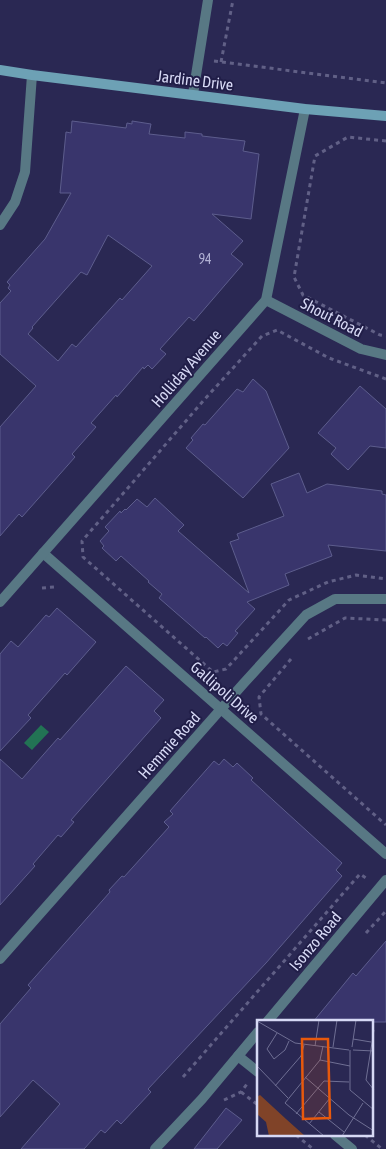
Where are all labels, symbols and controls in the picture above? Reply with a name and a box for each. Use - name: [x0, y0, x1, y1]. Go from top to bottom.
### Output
- street label: Jardine Drive: [156, 66, 234, 94]
- house number: 94: [198, 251, 212, 267]
- street label: Shout Road: [298, 294, 366, 340]
- street label: Holliday Avenue: [147, 325, 225, 411]
- street label: Gallipoli Drive: [187, 658, 263, 727]
- street label: Hemmie Road: [134, 708, 204, 782]
- street label: Isonzo Road: [285, 908, 345, 974]
- inset map: [257, 1020, 374, 1136]

